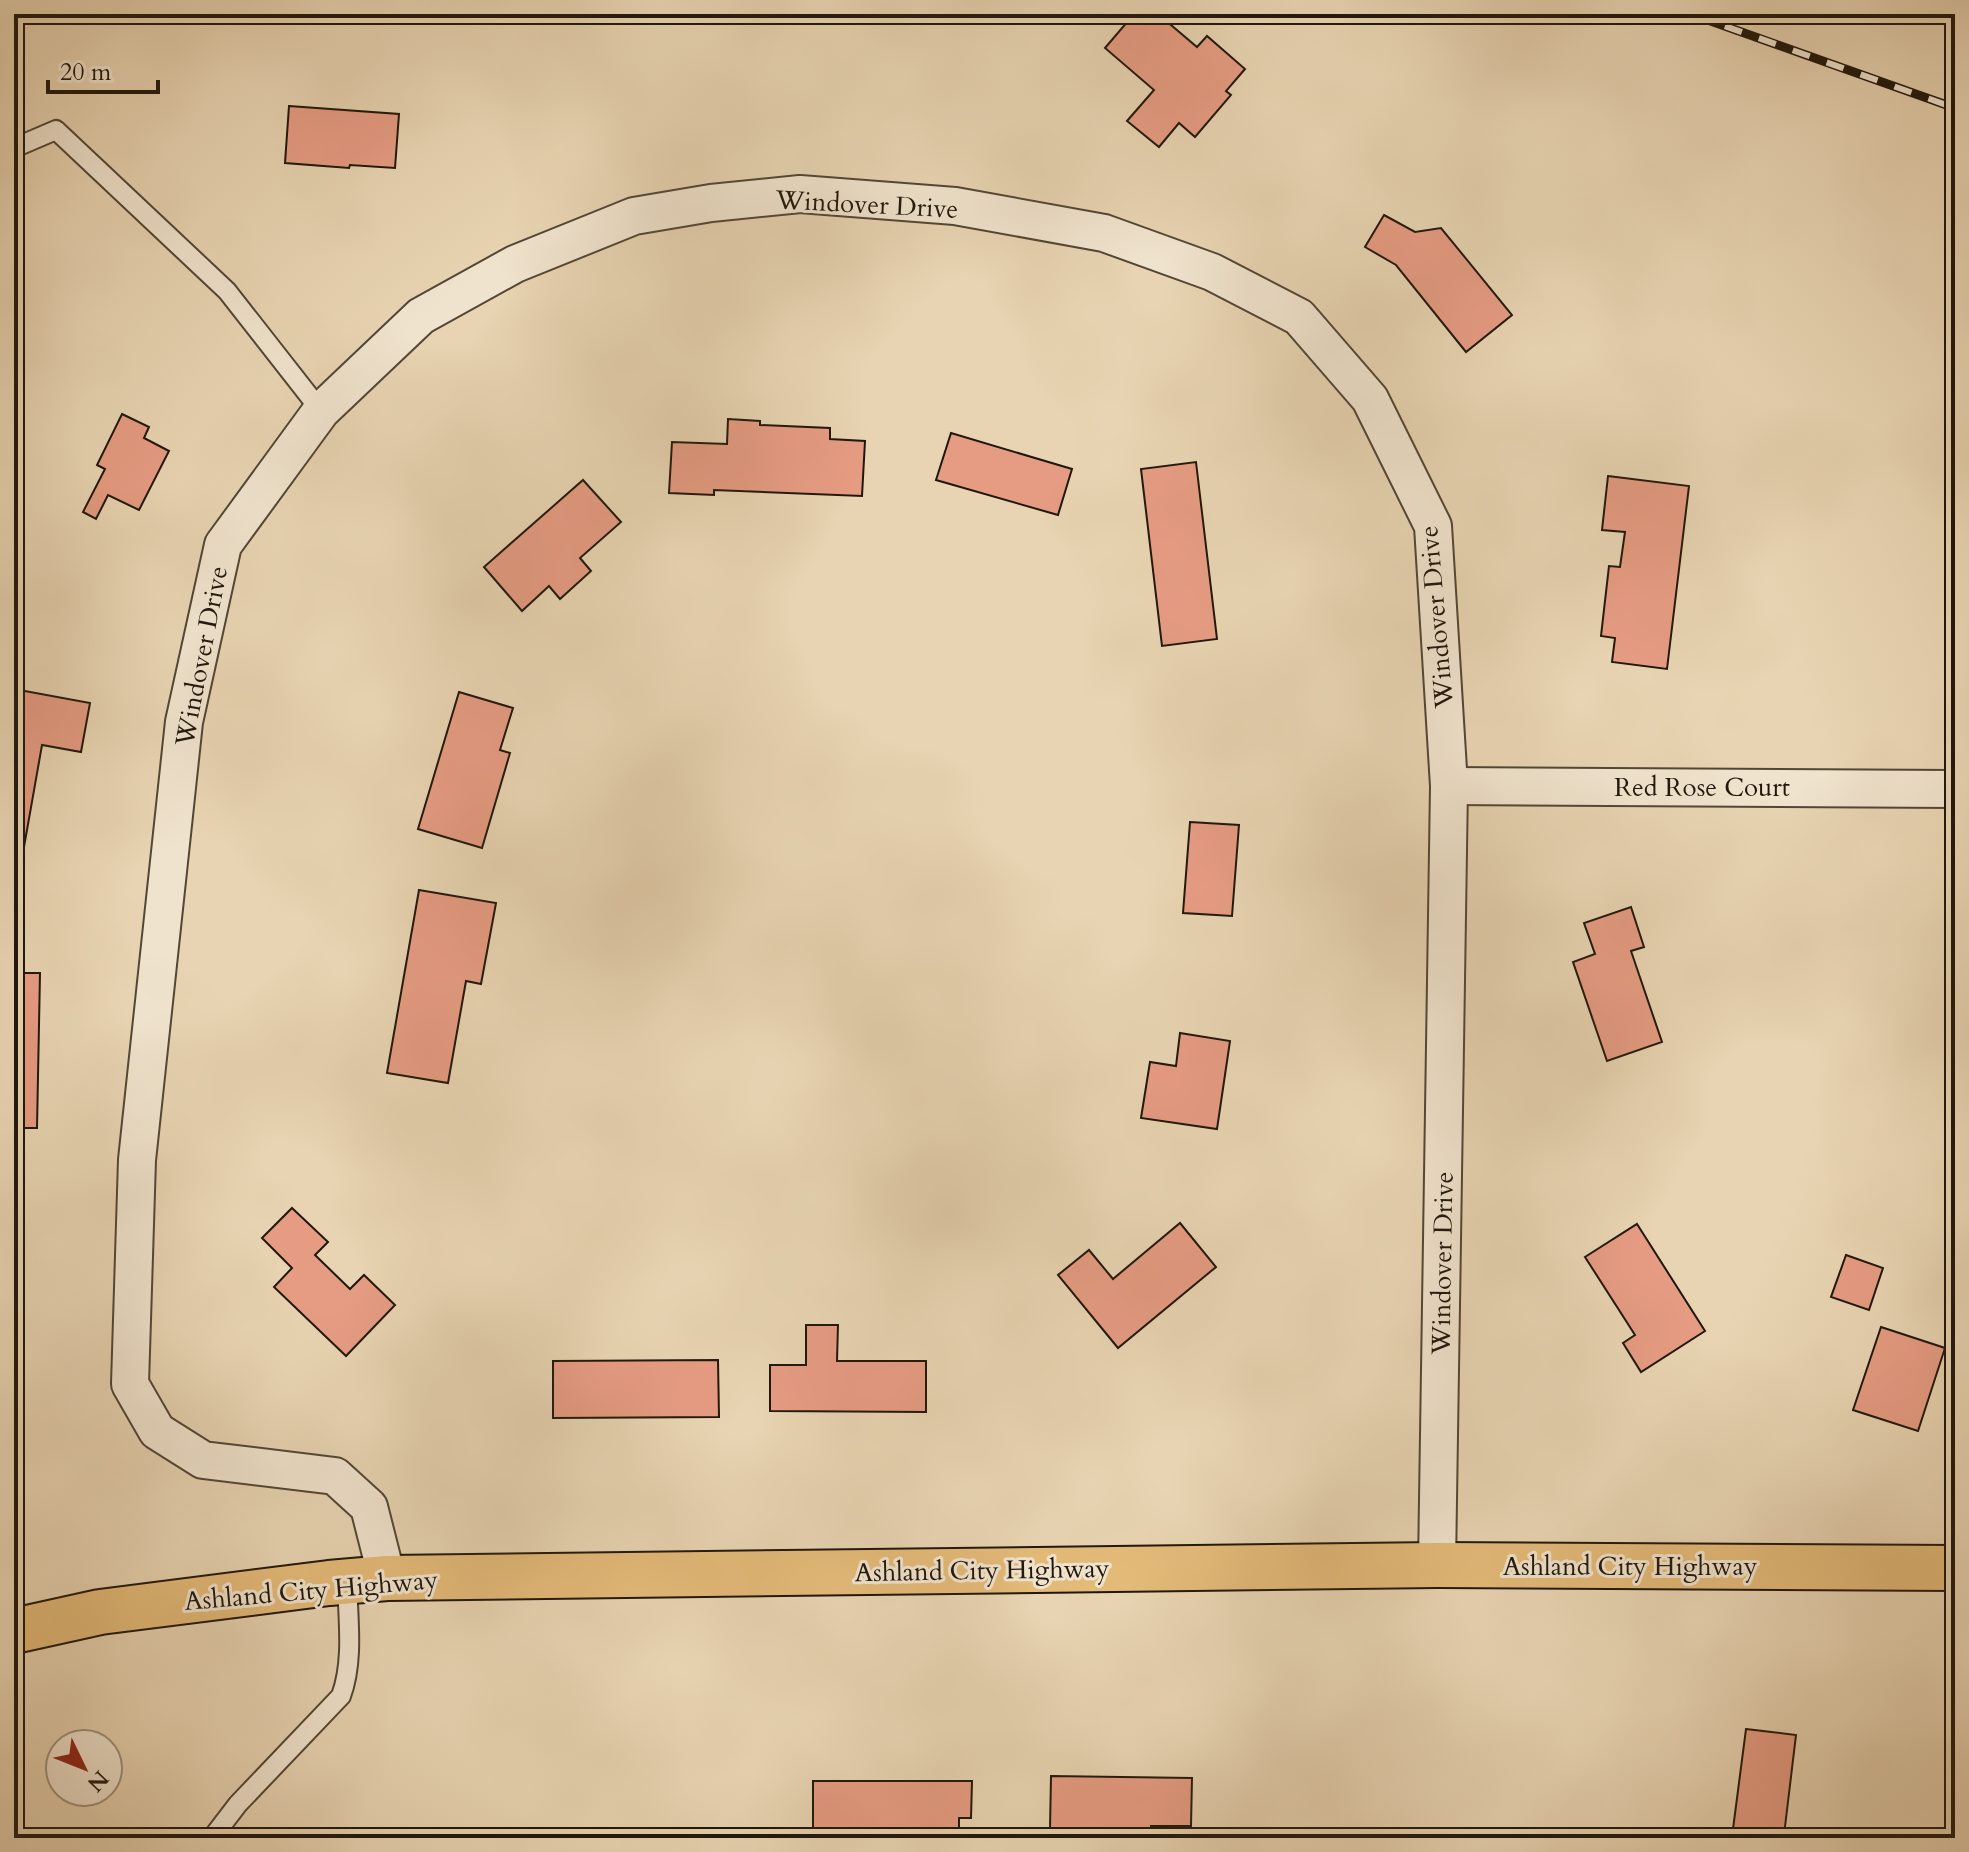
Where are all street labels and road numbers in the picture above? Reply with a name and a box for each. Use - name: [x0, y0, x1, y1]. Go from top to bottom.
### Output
- street label: Windover Drive: [774, 182, 959, 227]
- street label: Windover Drive: [1411, 524, 1462, 711]
- street label: Windover Drive: [167, 563, 236, 750]
- street label: Red Rose Court: [1614, 770, 1790, 805]
- street label: Windover Drive: [1423, 1171, 1462, 1356]
- street label: Ashland City Highway: [1503, 1549, 1758, 1584]
- street label: Ashland City Highway: [854, 1551, 1110, 1590]
- street label: Ashland City Highway: [183, 1562, 440, 1619]

